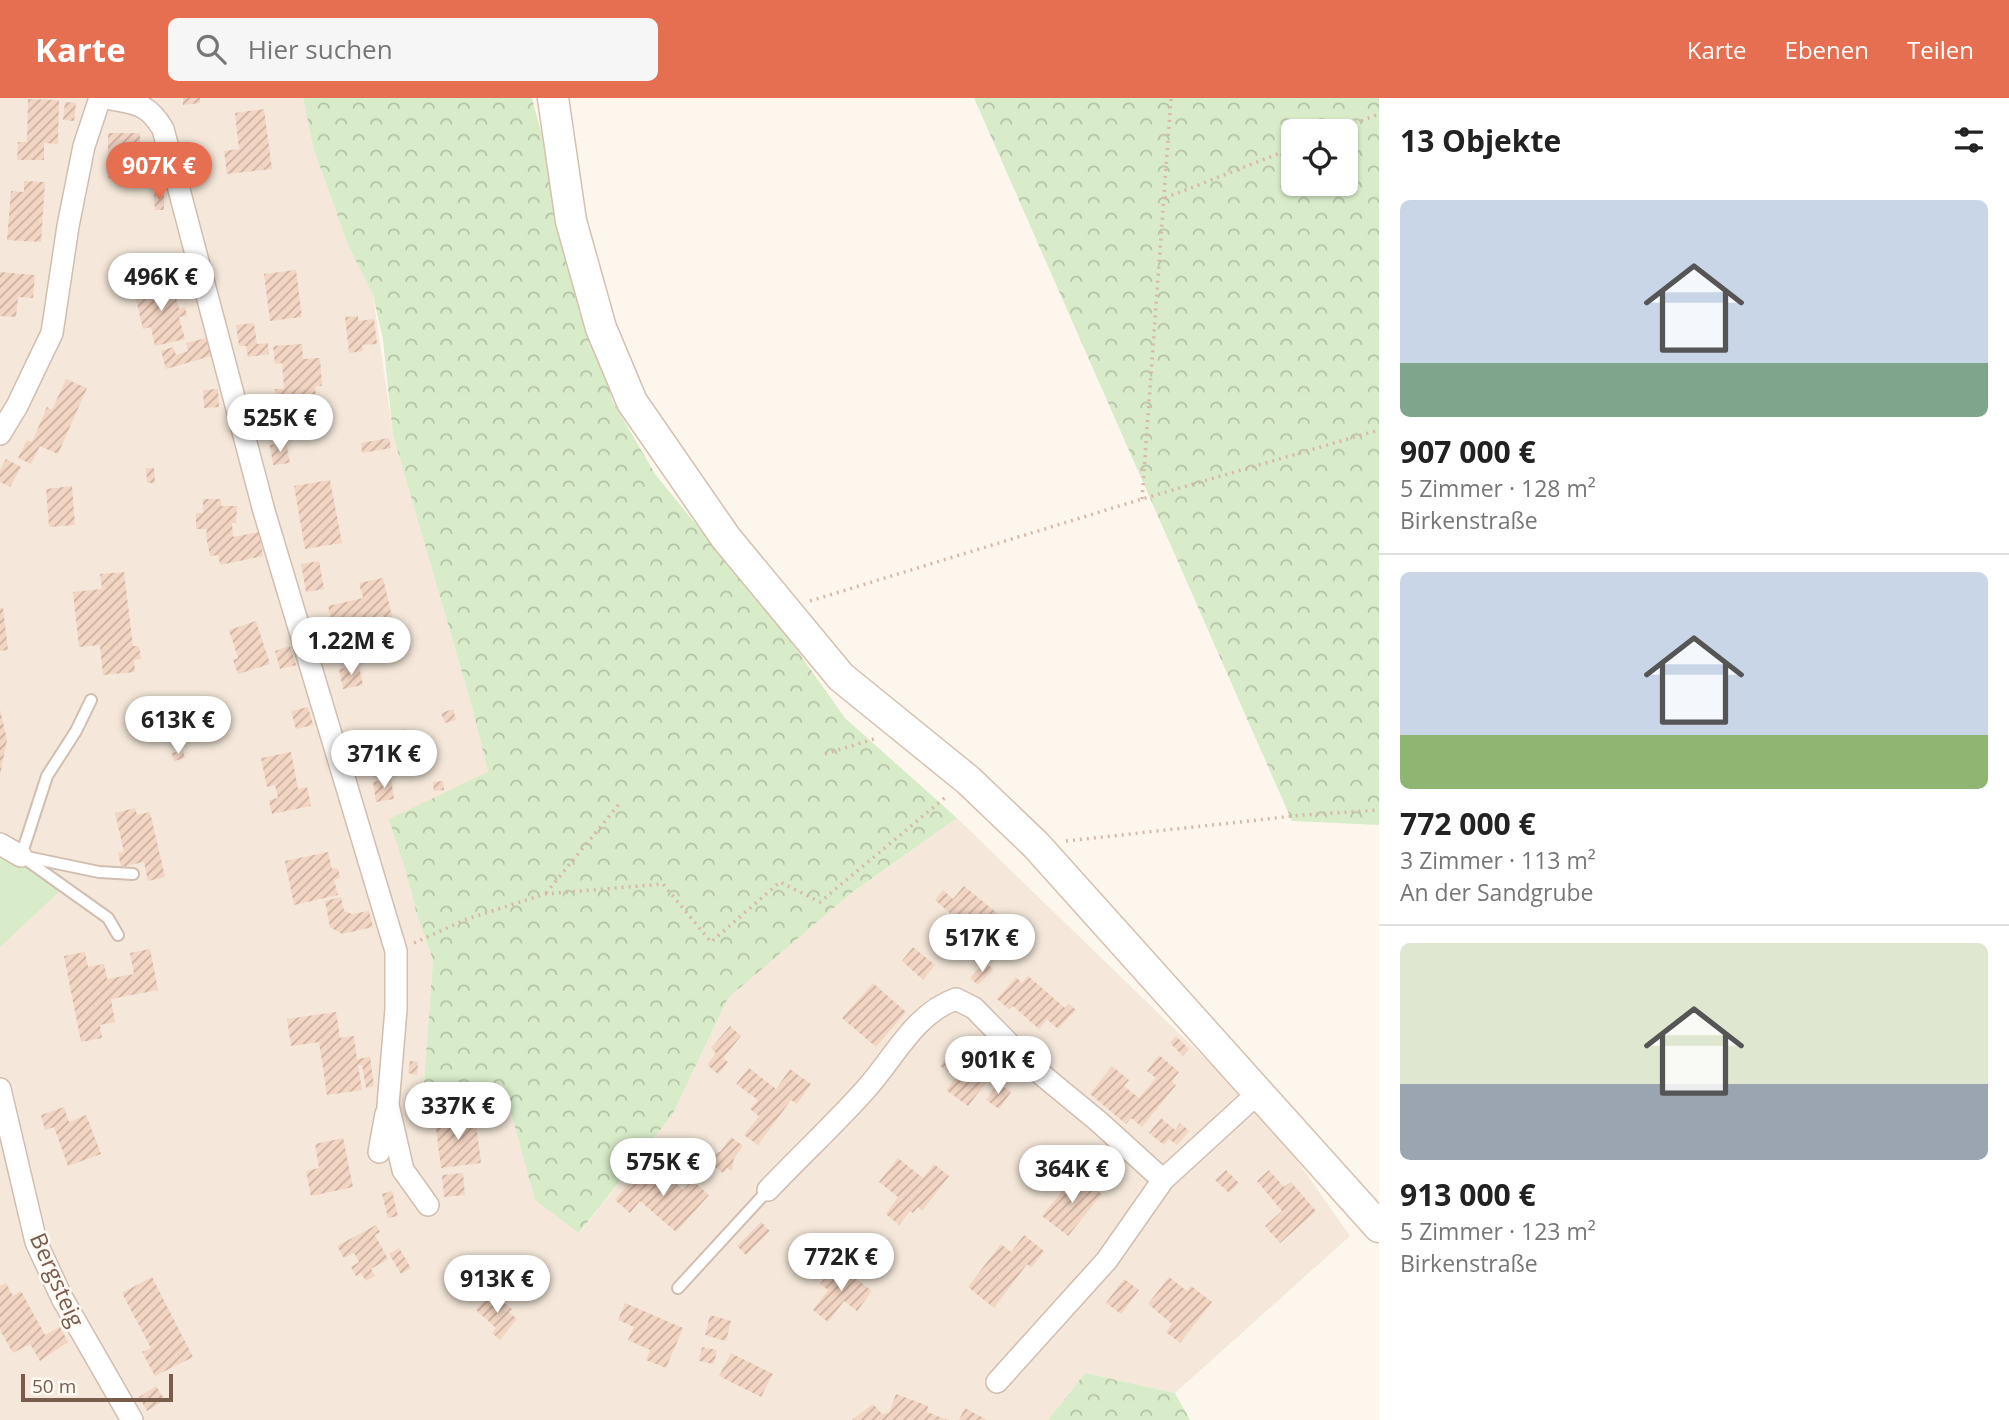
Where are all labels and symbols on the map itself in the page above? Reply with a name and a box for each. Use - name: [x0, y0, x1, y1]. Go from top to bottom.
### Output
- pin: 907K €: [102, 142, 216, 202]
- pin: 496K €: [104, 254, 218, 313]
- pin: 525K €: [223, 394, 337, 454]
- pin: 1.22M €: [286, 618, 416, 677]
- pin: 613K €: [121, 696, 235, 756]
- pin: 371K €: [327, 730, 441, 790]
- pin: 517K €: [925, 914, 1039, 974]
- pin: 901K €: [941, 1037, 1055, 1096]
- pin: 337K €: [401, 1082, 515, 1142]
- pin: 575K €: [606, 1138, 720, 1198]
- pin: 364K €: [1015, 1146, 1129, 1205]
- street label: Bergsteig: [23, 1227, 93, 1332]
- pin: 772K €: [784, 1234, 898, 1293]
- pin: 913K €: [440, 1256, 554, 1315]
- scale bar: [21, 1371, 173, 1403]

